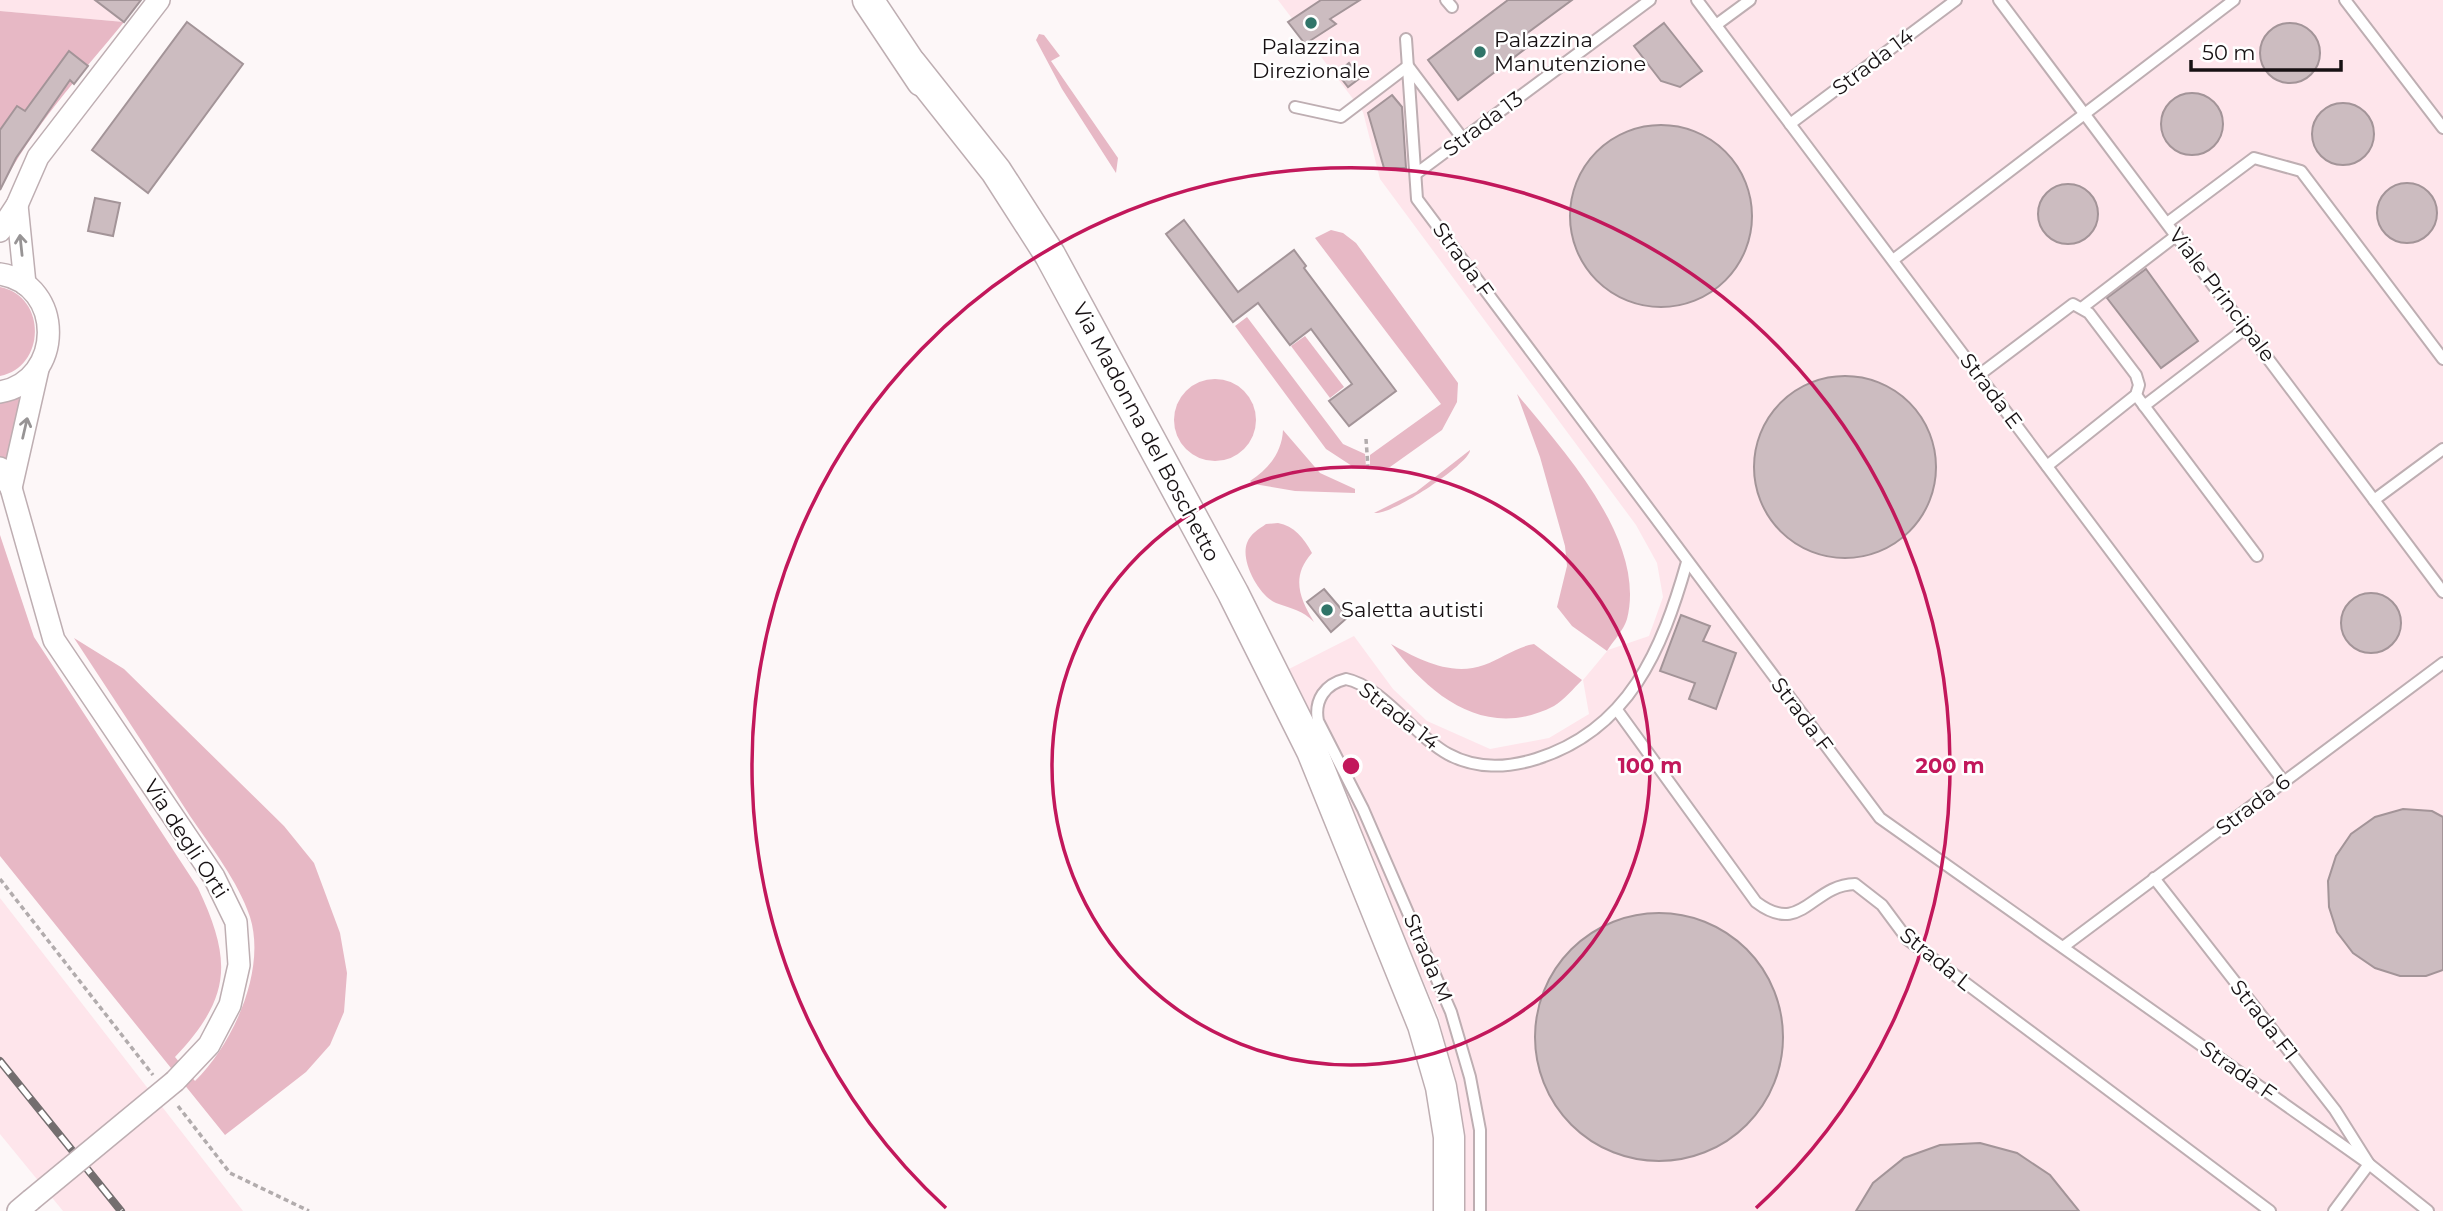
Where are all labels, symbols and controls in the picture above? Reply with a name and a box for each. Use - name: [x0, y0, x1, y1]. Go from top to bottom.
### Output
- marker: Palazzina Direzionale: [1303, 15, 1319, 31]
- street label: Strada 14: [1827, 23, 1918, 100]
- place label: Palazzina Manutenzione: [1494, 27, 1646, 76]
- scale bar: [2191, 28, 2342, 72]
- place label: Palazzina Direzionale: [1252, 34, 1370, 83]
- text: 50 m: [2202, 40, 2256, 65]
- marker: Palazzina Manutenzione: [1472, 44, 1488, 60]
- street label: Strada 13: [1438, 86, 1527, 162]
- street label: Strada F: [1428, 217, 1499, 302]
- street label: Viale Principale: [2164, 223, 2281, 367]
- one-way arrow: [15, 234, 28, 256]
- street label: Via Madonna del Boschetto: [1067, 298, 1225, 565]
- street label: Strada E: [1955, 348, 2028, 433]
- one-way arrow: [18, 417, 32, 440]
- place label: Saletta autisti: [1341, 597, 1484, 622]
- marker: Saletta autisti: [1319, 602, 1335, 618]
- street label: Strada F: [1766, 673, 1839, 757]
- street label: Strada 14: [1354, 677, 1445, 755]
- text: 100 m: [1618, 753, 1682, 778]
- text: 200 m: [1916, 753, 1984, 778]
- centre of rings: [1339, 754, 1363, 778]
- street label: Strada 6: [2211, 769, 2295, 841]
- street label: Via degli Orti: [139, 775, 234, 903]
- street label: Strada M: [1399, 910, 1458, 1006]
- street label: Strada L: [1895, 922, 1978, 996]
- street label: Strada F1: [2225, 975, 2303, 1065]
- street label: Strada F: [2196, 1035, 2281, 1106]

